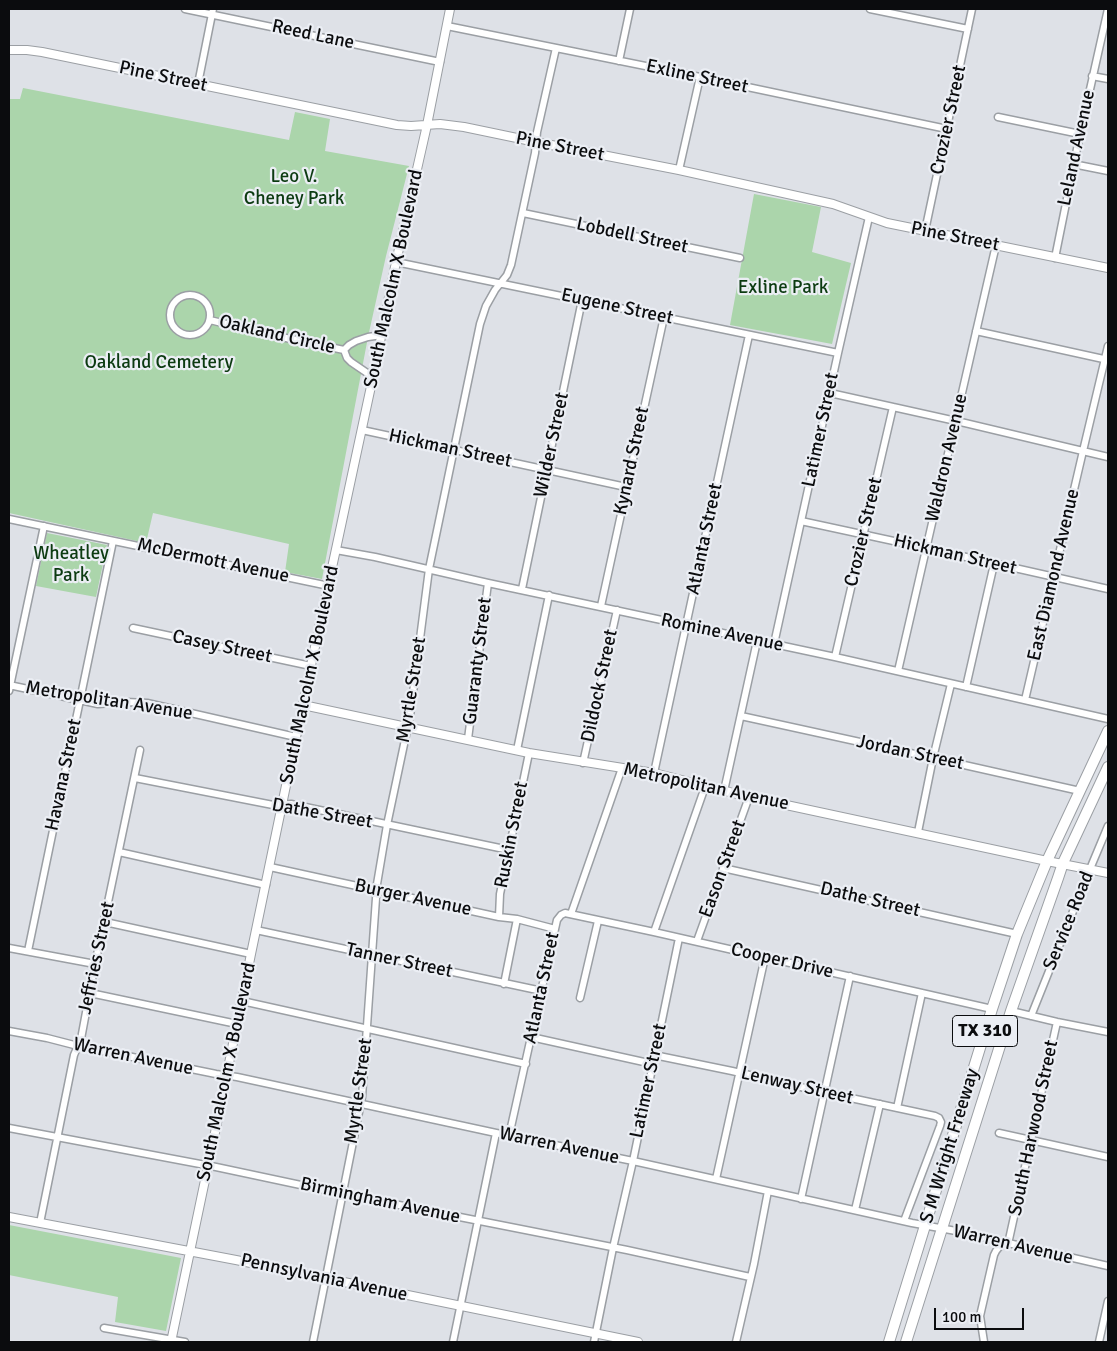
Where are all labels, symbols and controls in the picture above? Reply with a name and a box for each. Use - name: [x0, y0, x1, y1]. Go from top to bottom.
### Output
- street label: Reed Lane: [270, 15, 356, 55]
- street label: Exline Street: [644, 55, 750, 99]
- street label: Pine Street: [117, 57, 209, 97]
- street label: Crozier Street: [926, 63, 972, 177]
- street label: Leland Avenue: [1054, 88, 1100, 208]
- street label: Pine Street: [514, 127, 606, 167]
- park label: Leo V. Cheney Park: [244, 166, 344, 210]
- street label: South Malcolm X Boulevard: [360, 168, 428, 390]
- street label: Lobdell Street: [574, 213, 690, 259]
- street label: Pine Street: [909, 217, 1001, 257]
- park label: Exline Park: [738, 277, 828, 299]
- street label: Eugene Street: [559, 284, 675, 330]
- street label: Oakland Circle: [217, 311, 337, 359]
- park label: Oakland Cemetery: [85, 352, 233, 374]
- street label: Latimer Street: [798, 371, 844, 489]
- street label: Wilder Street: [530, 390, 574, 500]
- street label: Waldron Avenue: [921, 392, 973, 524]
- street label: Kynard Street: [609, 405, 655, 517]
- street label: Hickman Street: [386, 425, 514, 473]
- street label: Crozier Street: [840, 475, 888, 589]
- street label: Atlanta Street: [682, 481, 728, 597]
- street label: East Diamond Avenue: [1023, 487, 1085, 663]
- street label: Hickman Street: [891, 530, 1019, 580]
- street label: McDermott Avenue: [135, 534, 291, 588]
- park label: Wheatley Park: [33, 543, 109, 587]
- street label: South Malcolm X Boulevard: [276, 564, 344, 786]
- street label: Guaranty Street: [459, 596, 497, 726]
- street label: Romine Avenue: [659, 609, 785, 657]
- street label: Casey Street: [170, 625, 274, 669]
- street label: Dildock Street: [577, 627, 623, 745]
- street label: Myrtle Street: [392, 635, 432, 745]
- street label: Metropolitan Avenue: [24, 677, 194, 725]
- street label: Havana Street: [41, 717, 87, 833]
- street label: Jordan Street: [854, 731, 966, 775]
- street label: Metropolitan Avenue: [621, 758, 791, 816]
- street label: Ruskin Street: [490, 780, 534, 890]
- street label: Dathe Street: [270, 794, 374, 834]
- street label: Eason Street: [695, 817, 751, 921]
- street label: Service Road: [1039, 868, 1099, 974]
- street label: Burger Avenue: [353, 874, 473, 922]
- street label: Dathe Street: [818, 877, 922, 923]
- street label: Jeffries Street: [74, 900, 120, 1016]
- street label: Atlanta Street: [519, 930, 565, 1046]
- street label: Cooper Drive: [729, 938, 835, 984]
- street label: Tanner Street: [344, 939, 454, 983]
- street label: South Malcolm X Boulevard: [193, 961, 261, 1183]
- road number: TX 310: [952, 1016, 1018, 1046]
- street label: Latimer Street: [626, 1022, 672, 1140]
- street label: Warren Avenue: [71, 1033, 195, 1081]
- street label: Myrtle Street: [340, 1037, 378, 1145]
- street label: South Harwood Street: [1004, 1038, 1064, 1218]
- street label: Lenway Street: [739, 1062, 855, 1110]
- street label: S M Wright Freeway: [916, 1066, 984, 1226]
- street label: Warren Avenue: [497, 1122, 621, 1170]
- street label: Birmingham Avenue: [298, 1173, 462, 1229]
- street label: Warren Avenue: [951, 1220, 1075, 1270]
- street label: Pennsylvania Avenue: [238, 1249, 410, 1307]
- scale bar: [937, 1298, 1027, 1330]
- text: 100 m: [942, 1308, 982, 1326]

